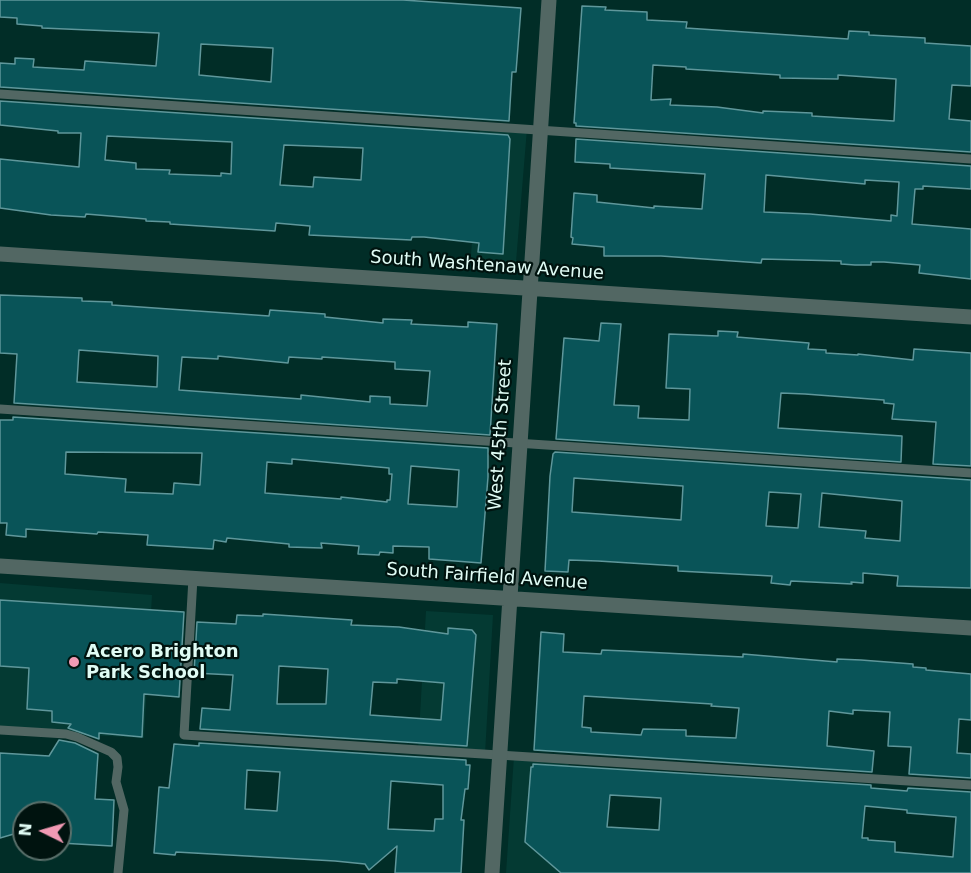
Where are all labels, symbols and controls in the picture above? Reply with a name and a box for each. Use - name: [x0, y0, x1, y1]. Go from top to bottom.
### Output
- street label: South Washtenaw Avenue: [369, 247, 605, 285]
- street label: West 45th Street: [485, 359, 517, 511]
- street label: South Fairfield Avenue: [386, 559, 588, 595]
- place label: Acero Brighton Park School: [86, 641, 239, 684]
- marker: Acero Brighton Park School: [67, 655, 81, 669]
- north arrow: [12, 801, 72, 861]
- text: N: [16, 822, 36, 837]

